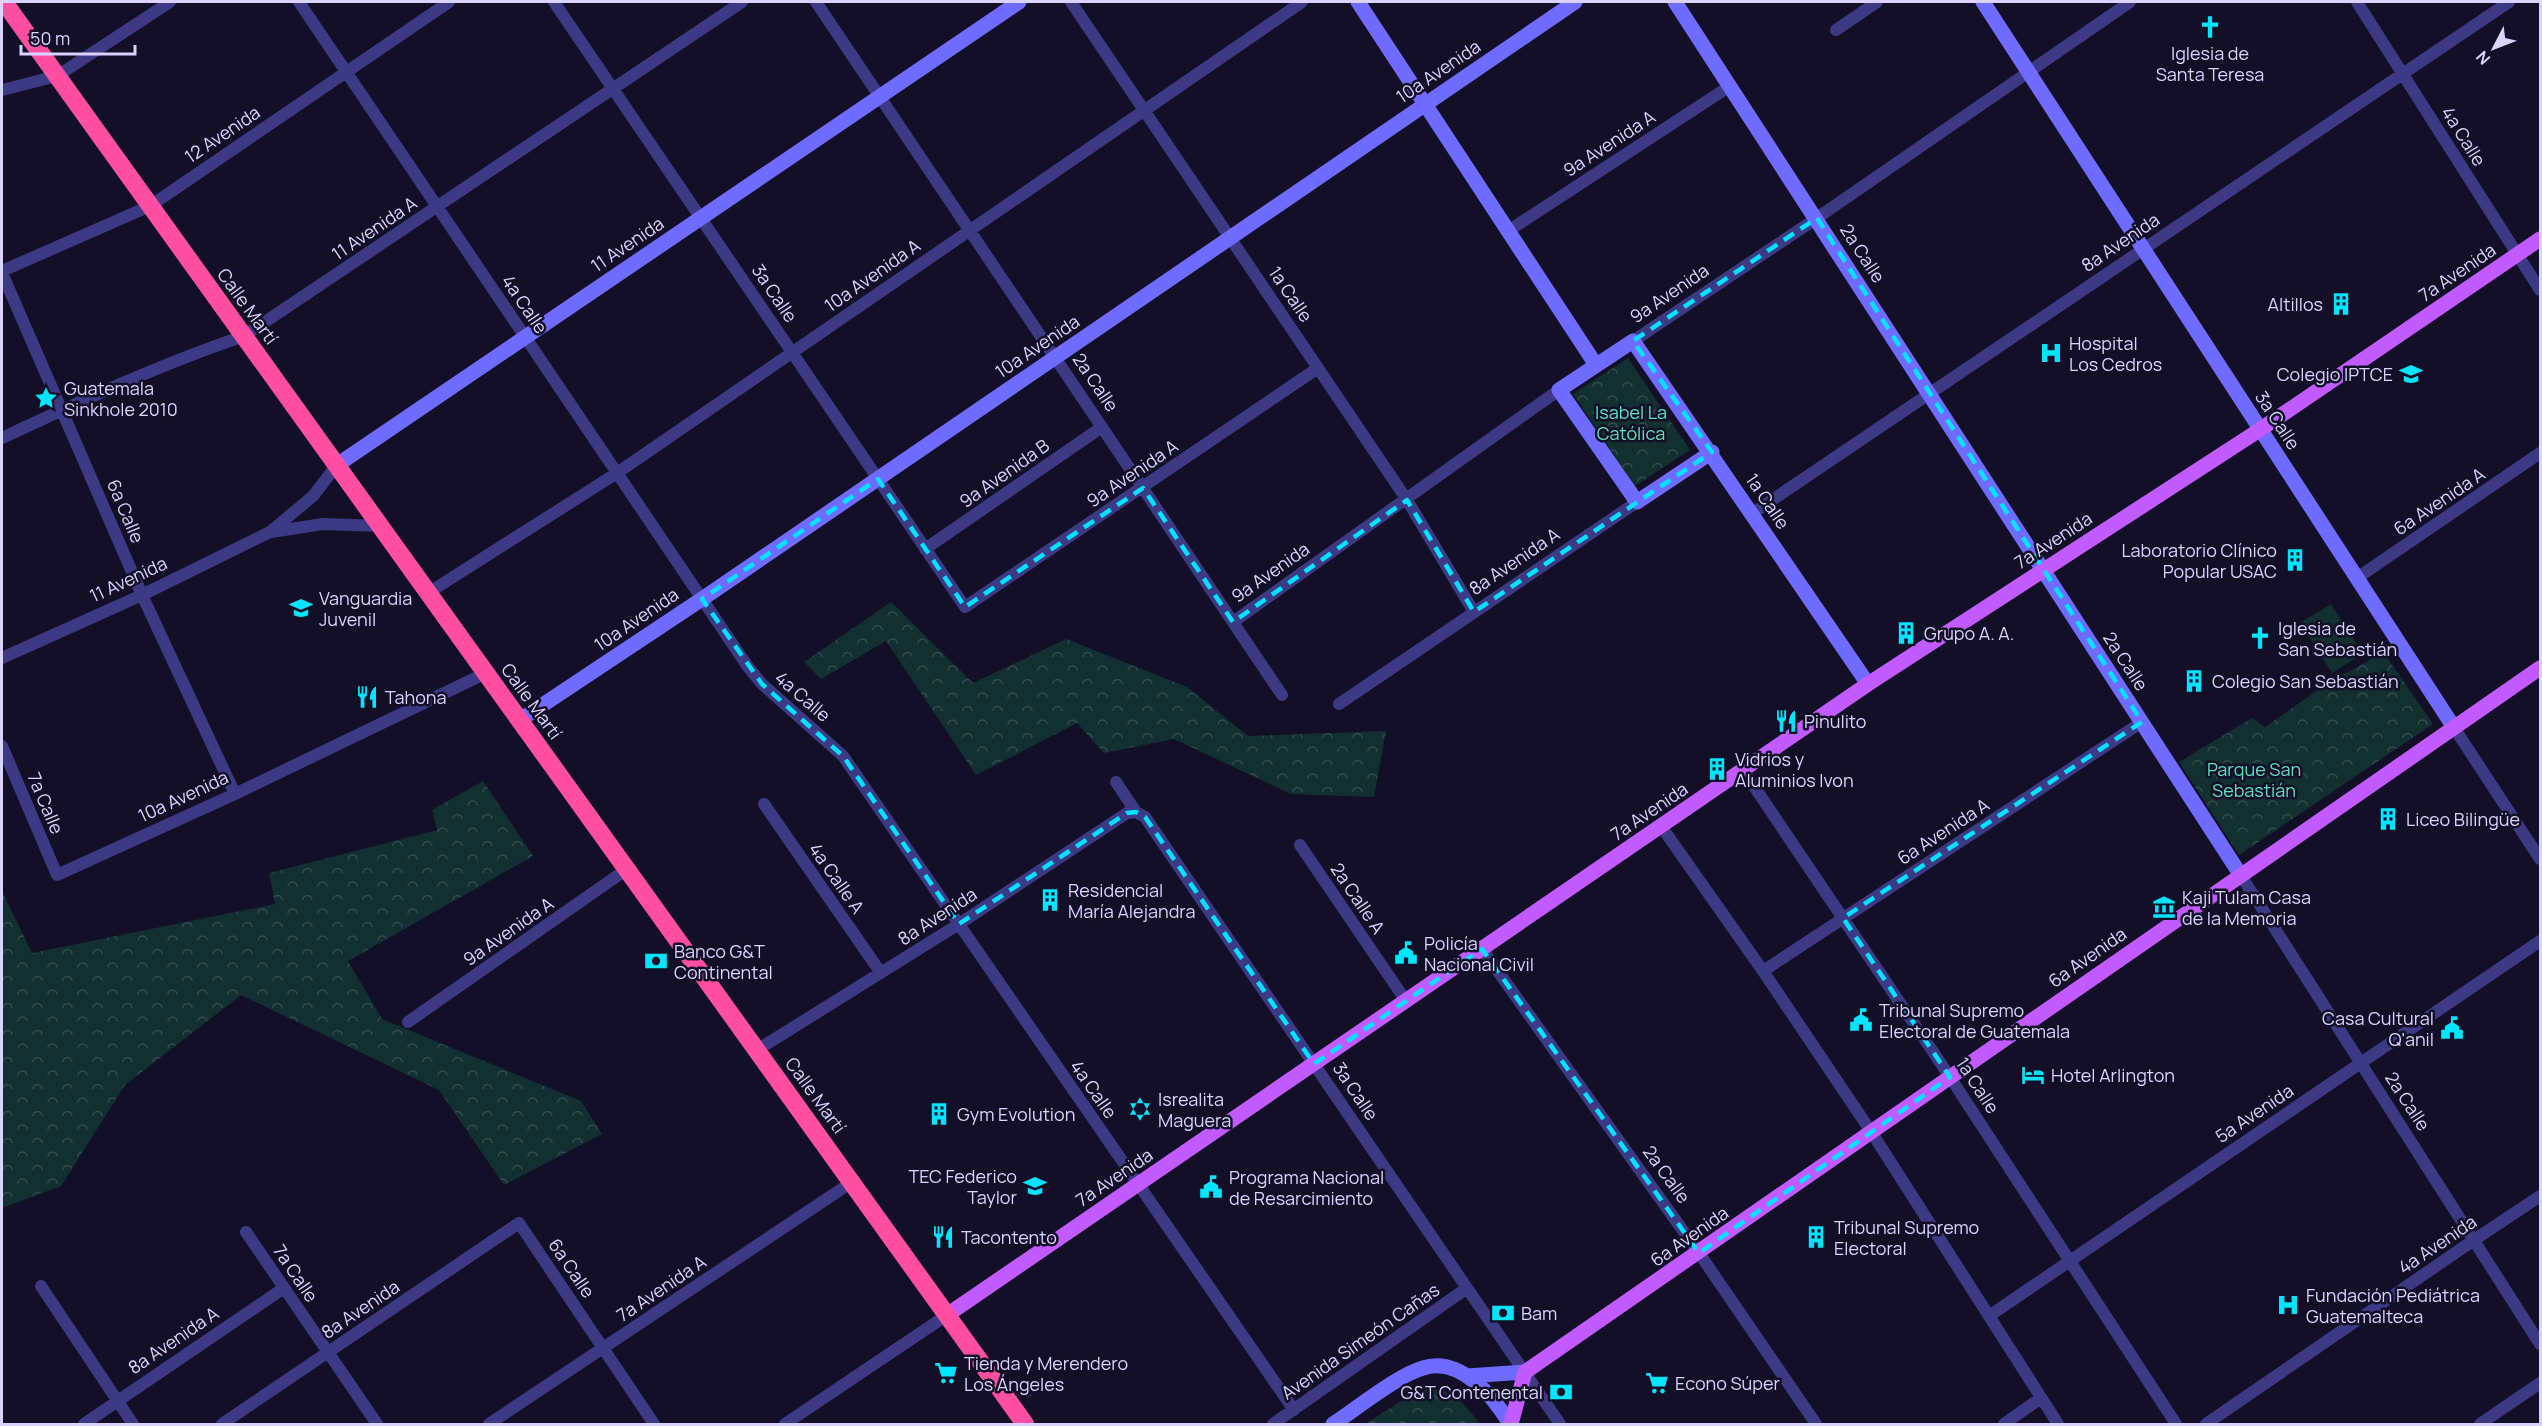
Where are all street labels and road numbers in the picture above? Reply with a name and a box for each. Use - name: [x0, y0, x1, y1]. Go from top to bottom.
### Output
- street label: 10a Avenida: [1391, 34, 1485, 108]
- street label: 12 Avenida: [180, 100, 264, 168]
- street label: 4a Calle: [2436, 102, 2492, 170]
- street label: 9a Avenida A: [1558, 104, 1660, 182]
- street label: 11 Avenida A: [327, 190, 422, 265]
- street label: 8a Avenida: [2076, 207, 2164, 277]
- street label: 11 Avenida: [586, 211, 668, 277]
- street label: 2a Calle: [1835, 219, 1891, 287]
- street label: 10a Avenida A: [819, 233, 925, 317]
- street label: 7a Avenida: [2414, 237, 2500, 307]
- street label: 9a Avenida: [1625, 258, 1713, 328]
- street label: 3a Calle: [747, 259, 803, 327]
- street label: 1a Calle: [1264, 261, 1318, 327]
- street label: Calle Martí: [212, 263, 284, 349]
- street label: 4a Calle: [497, 270, 553, 338]
- street label: 10a Avenida: [990, 309, 1084, 383]
- street label: 2a Calle: [1068, 348, 1124, 416]
- street label: 3a Calle: [2250, 386, 2306, 454]
- street label: 9a Avenida B: [954, 433, 1054, 513]
- street label: 9a Avenida A: [1082, 433, 1183, 512]
- street label: 6a Avenida A: [2389, 461, 2490, 540]
- street label: 1a Calle: [1741, 468, 1795, 534]
- street label: 6a Calle: [102, 476, 150, 546]
- street label: 7a Avenida: [2010, 506, 2096, 574]
- street label: 8a Avenida A: [1464, 522, 1564, 600]
- street label: 9a Avenida: [1226, 536, 1314, 608]
- street label: 11 Avenida: [85, 551, 171, 607]
- street label: 10a Avenida: [589, 582, 683, 656]
- street label: 2a Calle: [2098, 627, 2154, 695]
- street label: Calle Martí: [496, 658, 568, 744]
- street label: 4a Calle: [770, 665, 836, 727]
- street label: 10a Avenida: [134, 765, 232, 827]
- street label: 7a Calle: [22, 769, 70, 837]
- street label: 7a Avenida: [1606, 776, 1692, 846]
- street label: 6a Avenida A: [1892, 792, 1994, 870]
- street label: 4a Calle A: [804, 838, 870, 919]
- street label: 2a Calle A: [1325, 858, 1391, 939]
- street label: 8a Avenida: [893, 882, 981, 950]
- street label: 9a Avenida A: [458, 891, 558, 971]
- street label: 6a Avenida: [2043, 921, 2131, 993]
- street label: Calle Martí: [780, 1052, 852, 1138]
- street label: 1a Calle: [1951, 1052, 2005, 1118]
- street label: 4a Calle: [1065, 1055, 1123, 1123]
- street label: 3a Calle: [1328, 1057, 1384, 1125]
- street label: 2a Calle: [2380, 1067, 2436, 1135]
- street label: 5a Avenida: [2210, 1078, 2298, 1148]
- street label: 2a Calle: [1638, 1140, 1696, 1208]
- street label: 7a Avenida: [1071, 1142, 1157, 1212]
- street label: 6a Avenida: [1645, 1200, 1733, 1272]
- street label: 4a Avenida: [2393, 1209, 2481, 1279]
- street label: 6a Calle: [543, 1234, 601, 1302]
- street label: 7a Calle: [268, 1240, 324, 1306]
- street label: 7a Avenida A: [612, 1249, 711, 1327]
- street label: 8a Avenida: [316, 1274, 404, 1344]
- street label: Avenida Simeón Cañas: [1276, 1277, 1444, 1405]
- street label: 8a Avenida A: [123, 1301, 223, 1379]

